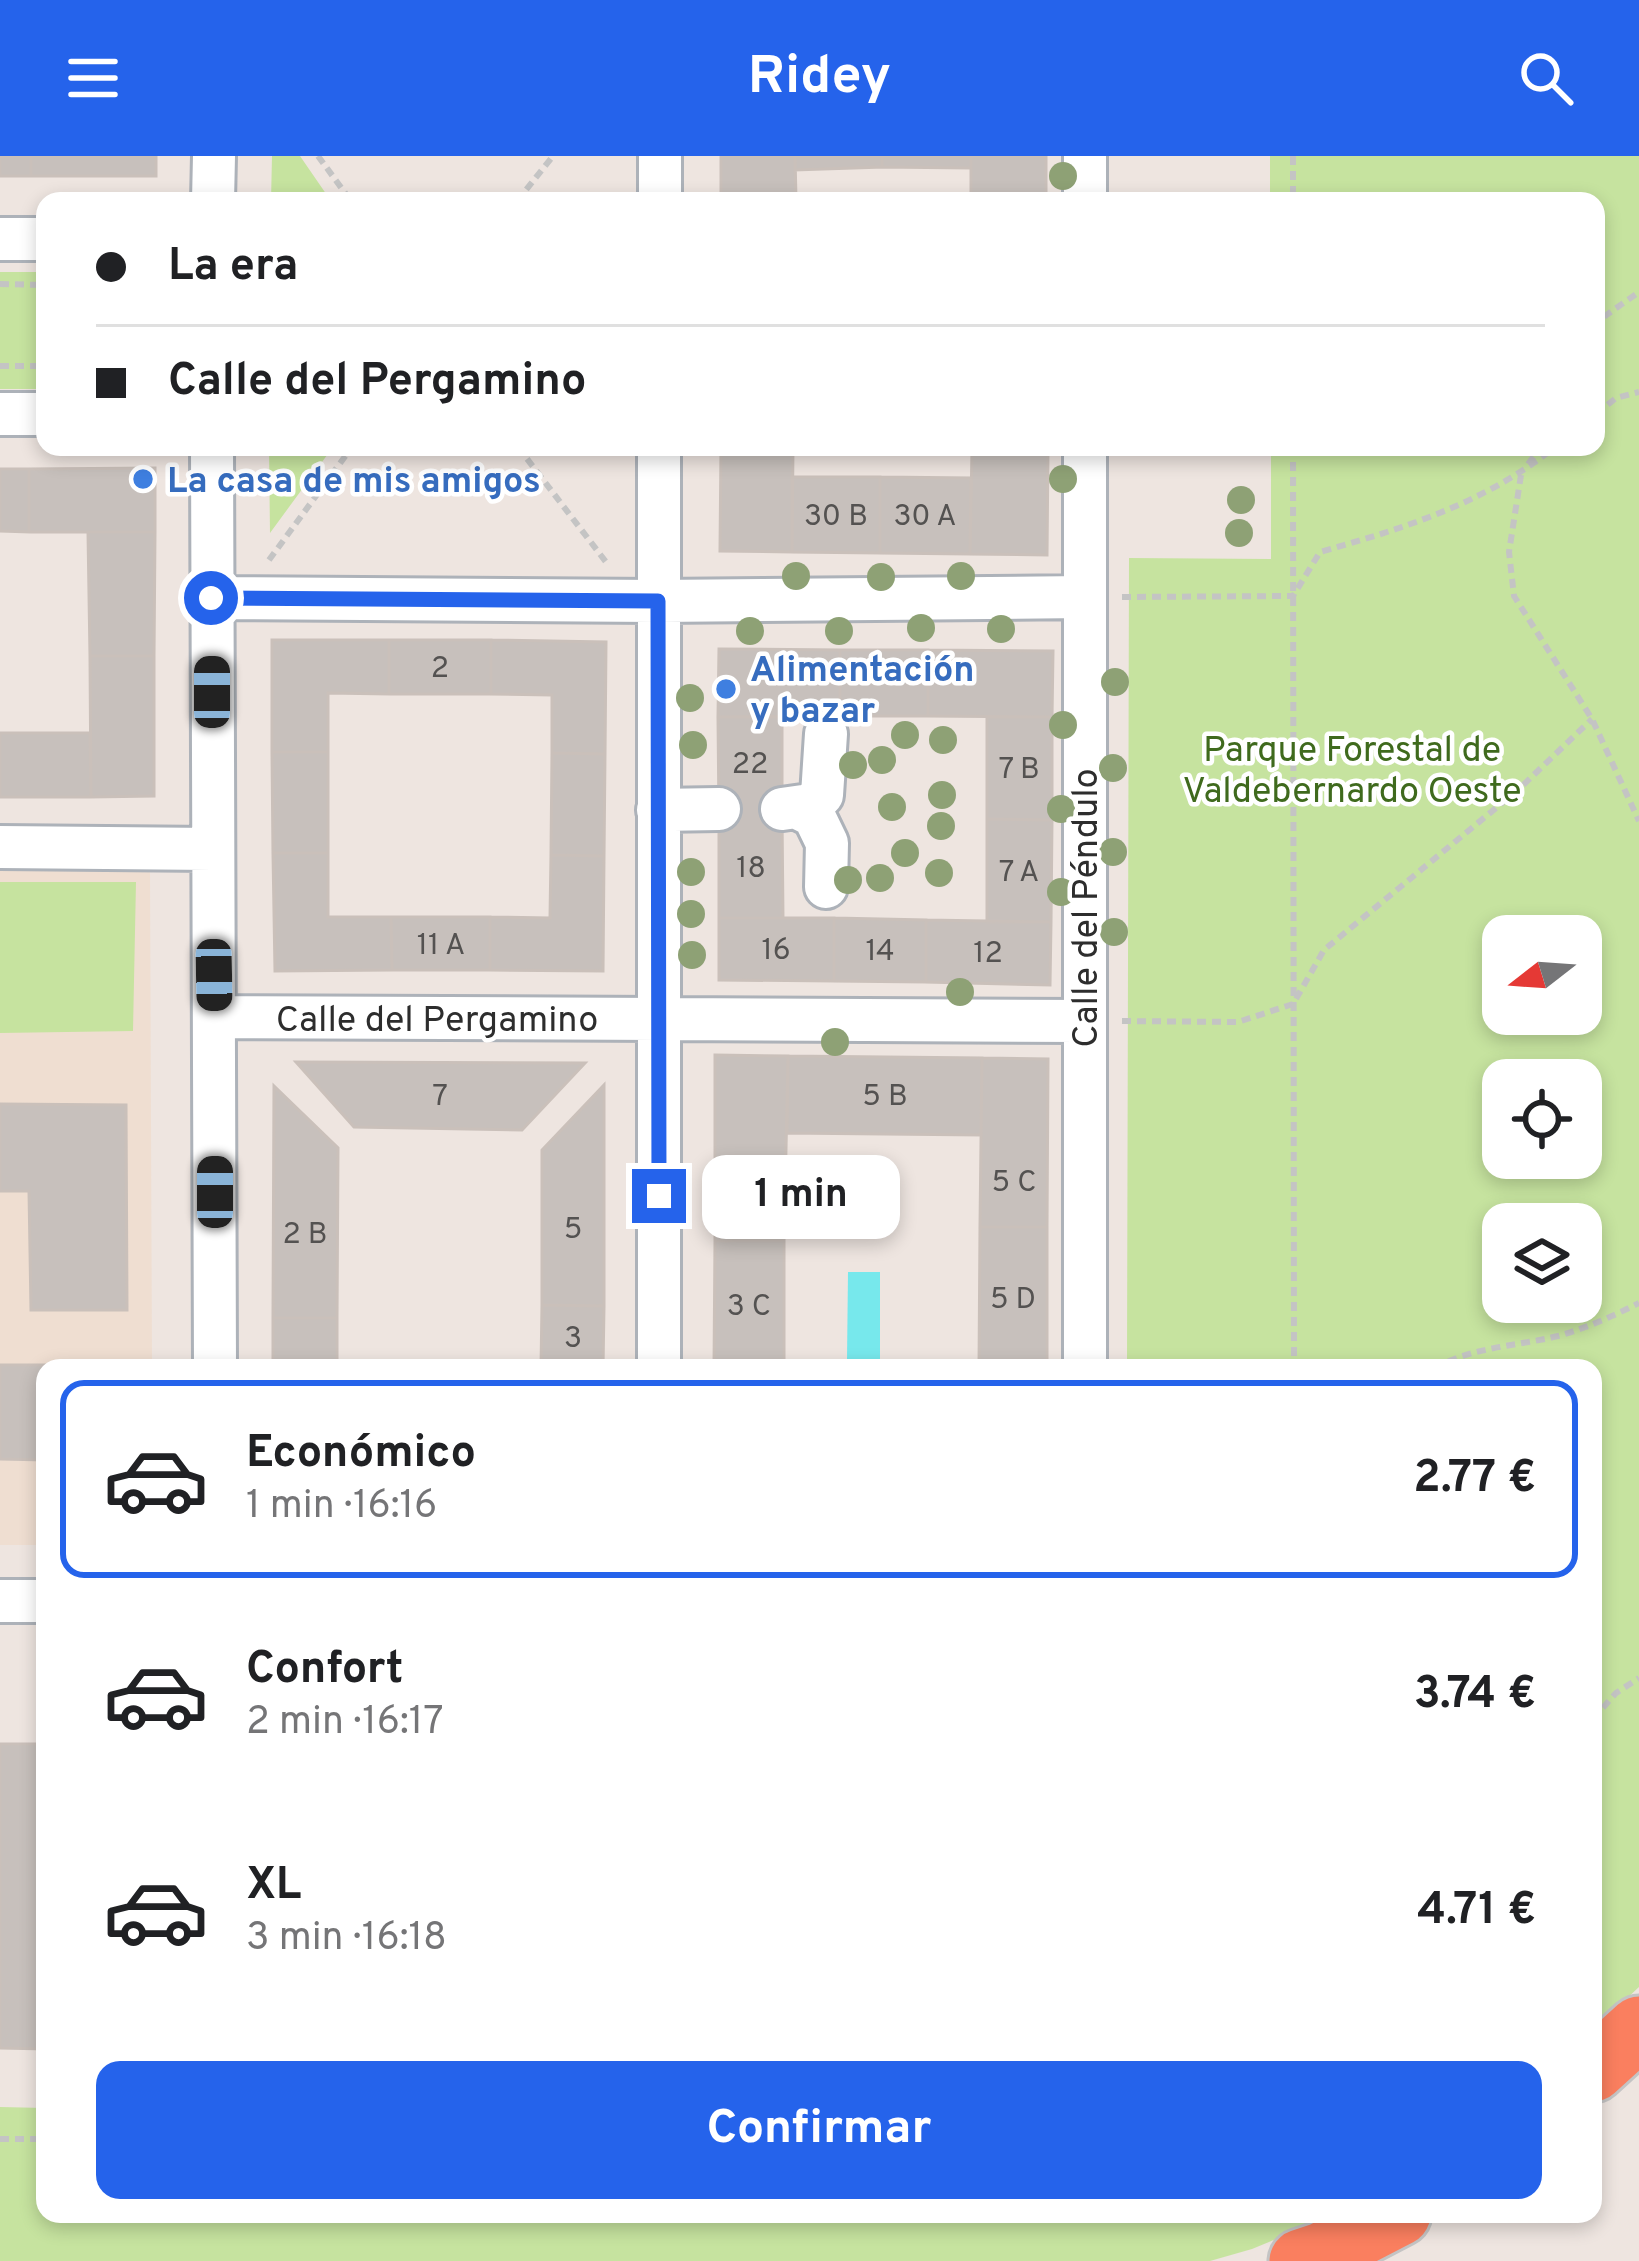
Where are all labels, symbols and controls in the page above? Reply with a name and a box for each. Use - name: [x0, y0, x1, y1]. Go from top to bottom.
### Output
- text: Ridey: [748, 44, 891, 113]
- icon: menu: [60, 45, 126, 111]
- icon: search: [1513, 45, 1579, 111]
- text: La era: [168, 239, 298, 296]
- text: Calle del Pergamino: [168, 354, 587, 411]
- place label: La casa de mis amigos: [167, 460, 541, 506]
- marker: La casa de mis amigos: [130, 466, 156, 492]
- house number: 30 B: [804, 499, 868, 536]
- house number: 30 A: [893, 499, 957, 536]
- route start: [184, 571, 238, 625]
- place label: Alimentación y bazar: [750, 649, 975, 736]
- house number: 2: [431, 651, 449, 688]
- car: [194, 656, 230, 728]
- marker: Alimentación y bazar: [713, 676, 739, 702]
- park label: Parque Forestal de Valdebernardo Oeste: [1182, 729, 1522, 816]
- house number: 22: [732, 747, 768, 784]
- house number: 7 B: [998, 752, 1040, 789]
- street label: Calle del Péndulo: [1065, 768, 1111, 1048]
- house number: 18: [736, 851, 766, 888]
- house number: 7 A: [999, 855, 1039, 892]
- north arrow: [1482, 915, 1602, 1035]
- map controls: [1482, 915, 1602, 1323]
- house number: 11 A: [417, 928, 465, 965]
- house number: 16: [761, 933, 791, 970]
- house number: 14: [865, 934, 895, 971]
- house number: 12: [973, 936, 1003, 973]
- car: [195, 939, 233, 1011]
- street label: Calle del Pergamino: [276, 999, 598, 1045]
- button: locate: [1482, 1059, 1602, 1179]
- house number: 7: [432, 1079, 448, 1116]
- house number: 5 B: [862, 1079, 908, 1116]
- callout: 1 min: [701, 1154, 899, 1238]
- car: [197, 1156, 233, 1228]
- house number: 5 C: [991, 1165, 1037, 1202]
- route end: [632, 1169, 686, 1223]
- text: 1 min: [754, 1172, 848, 1221]
- button: layers: [1482, 1203, 1602, 1323]
- house number: 5: [564, 1212, 582, 1249]
- house number: 2 B: [282, 1217, 328, 1254]
- house number: 5 D: [990, 1282, 1036, 1319]
- house number: 3 C: [727, 1289, 771, 1326]
- house number: 3: [564, 1321, 582, 1358]
- icon: car: [102, 1425, 210, 1533]
- text: Económico: [246, 1426, 476, 1483]
- text: 2.77 €: [1413, 1451, 1536, 1508]
- text: 1 min · 16:16: [246, 1483, 437, 1532]
- icon: car: [102, 1641, 210, 1749]
- text: Confort: [246, 1642, 403, 1699]
- text: 3.74 €: [1414, 1667, 1536, 1724]
- text: 2 min · 16:17: [246, 1699, 444, 1748]
- icon: car: [102, 1857, 210, 1965]
- text: XL: [246, 1858, 301, 1915]
- text: 4.71 €: [1417, 1883, 1536, 1940]
- text: 3 min · 16:18: [246, 1915, 447, 1964]
- button: Confirmar: [96, 2061, 1542, 2199]

